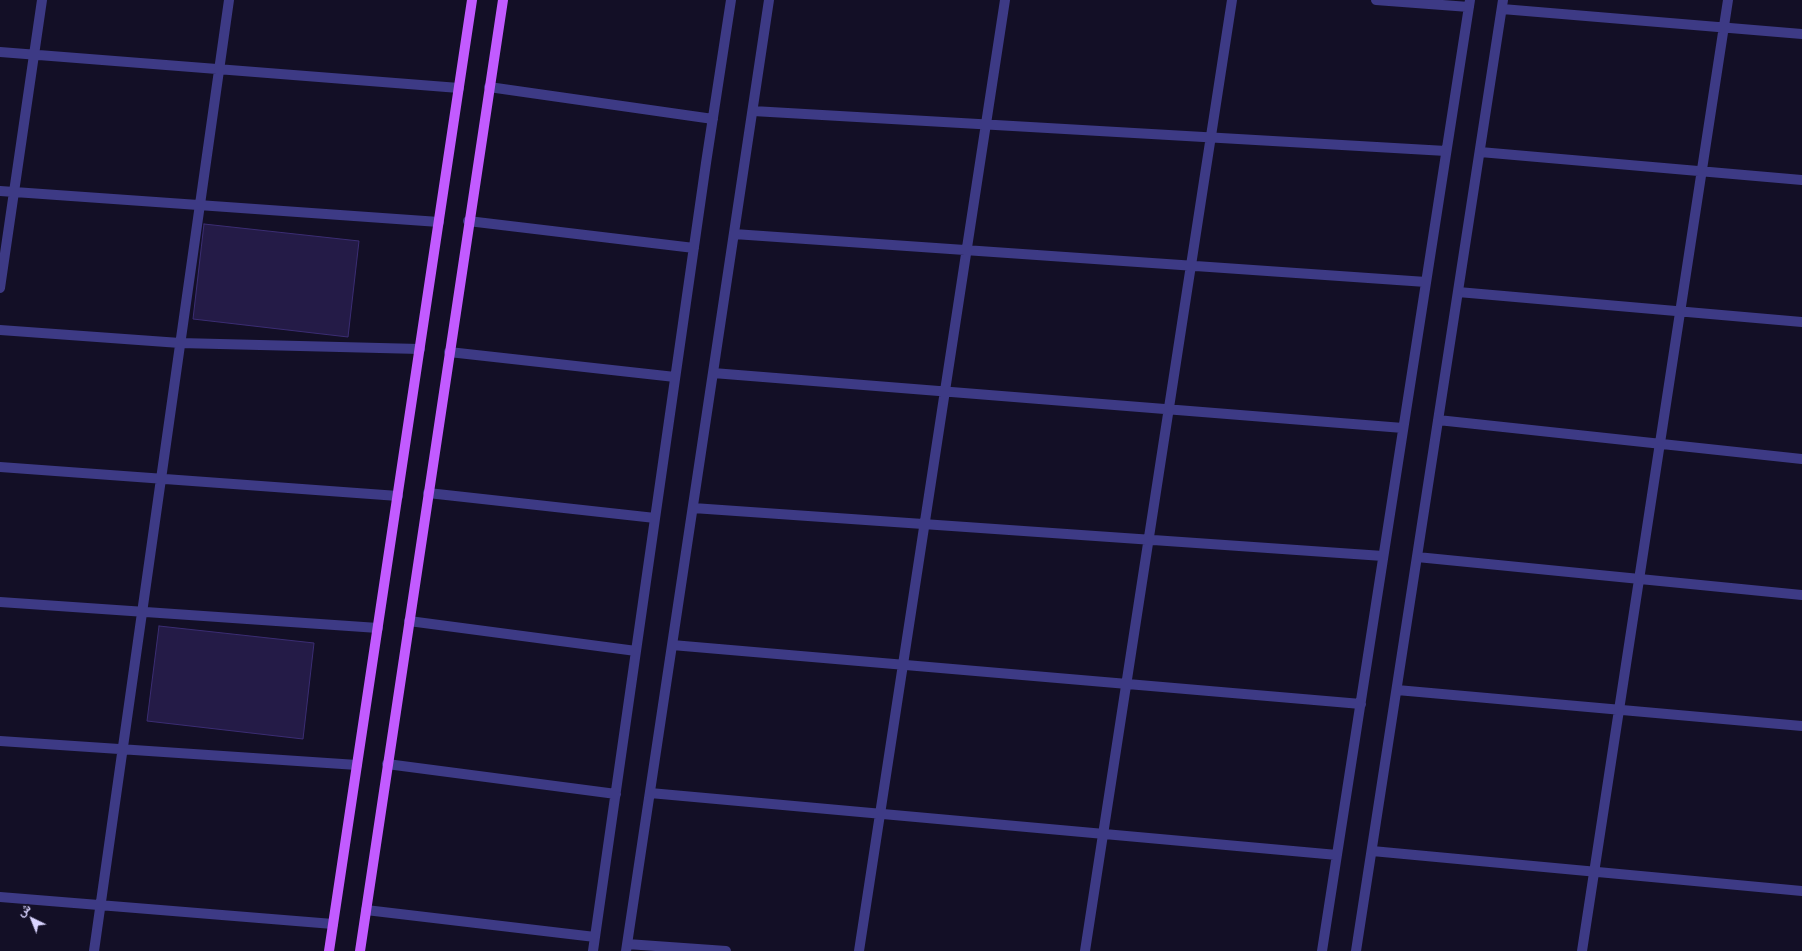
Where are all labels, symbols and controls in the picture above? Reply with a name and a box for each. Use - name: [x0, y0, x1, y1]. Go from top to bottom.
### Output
- north arrow: [12, 899, 52, 939]
- text: ش: [14, 901, 33, 920]

